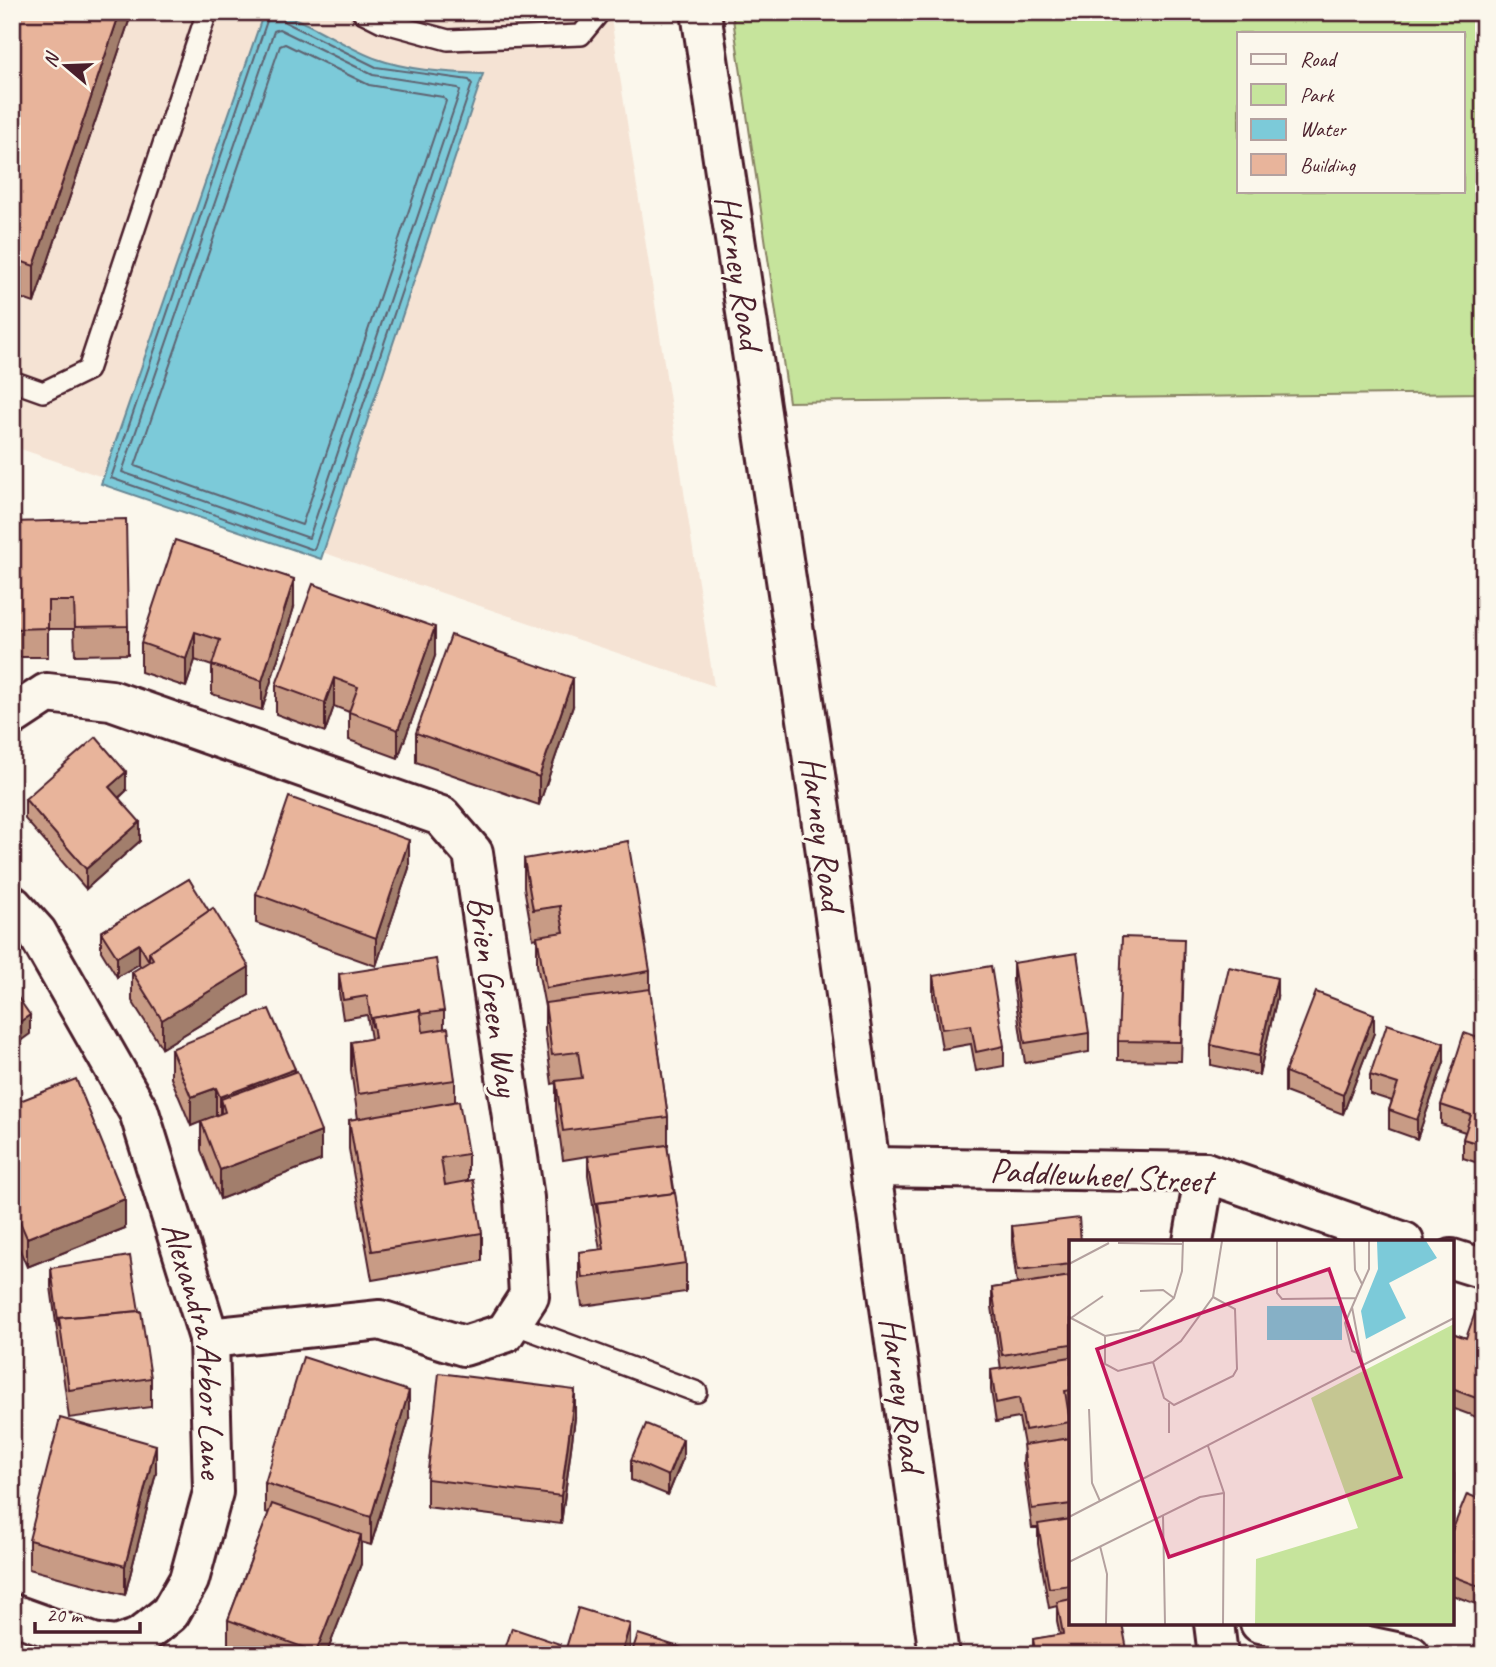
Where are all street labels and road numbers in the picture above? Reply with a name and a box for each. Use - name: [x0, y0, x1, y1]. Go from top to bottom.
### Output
- street label: Harney Road: [705, 192, 775, 357]
- street label: Harney Road: [789, 753, 856, 918]
- street label: Brien Green Way: [457, 893, 530, 1101]
- street label: Paddlewheel Street: [989, 1147, 1218, 1204]
- street label: Alexandra Arbor Lane: [151, 1216, 235, 1481]
- street label: Harney Road: [869, 1314, 936, 1479]

